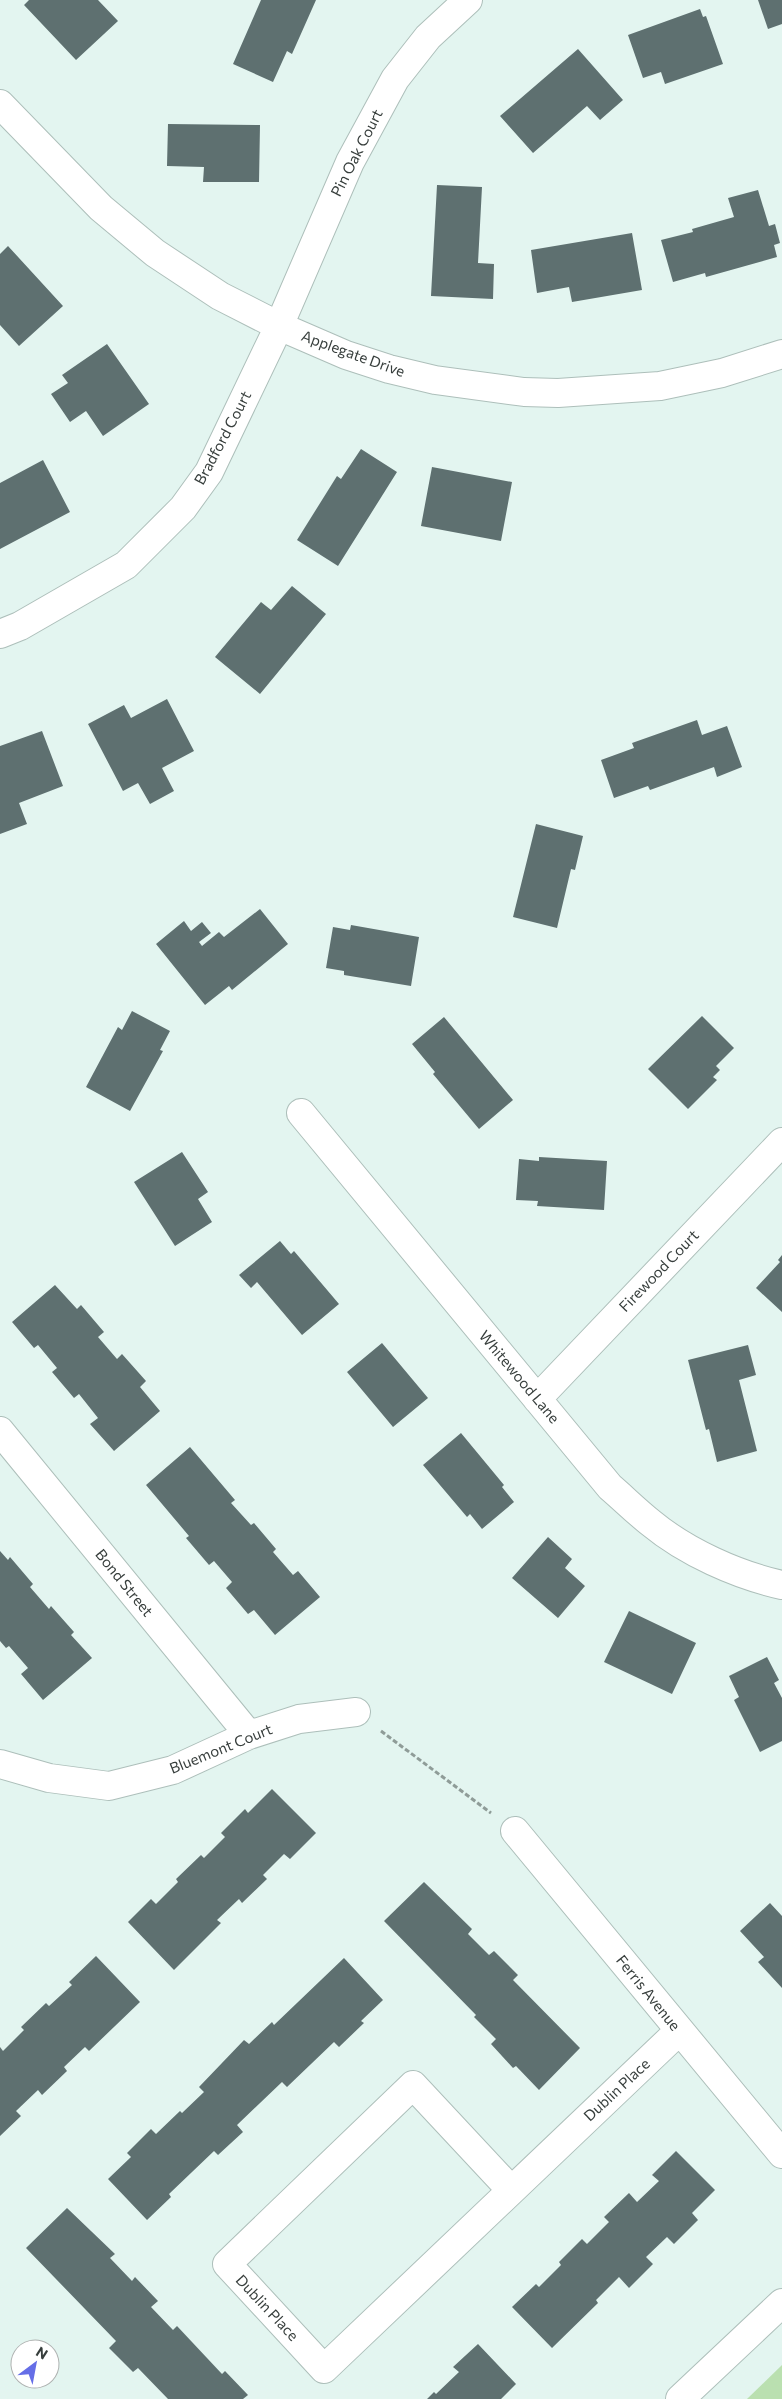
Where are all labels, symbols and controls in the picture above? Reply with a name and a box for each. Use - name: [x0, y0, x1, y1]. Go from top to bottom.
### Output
- street label: Pin Oak Court: [326, 106, 386, 199]
- street label: Applegate Drive: [299, 326, 408, 380]
- street label: Bradford Court: [190, 388, 254, 487]
- street label: Firewood Court: [615, 1226, 702, 1315]
- street label: Whitewood Lane: [476, 1326, 564, 1427]
- street label: Bond Street: [92, 1545, 157, 1620]
- street label: Bluemont Court: [167, 1719, 275, 1777]
- street label: Ferris Avenue: [613, 1951, 685, 2034]
- street label: Dublin Place: [580, 2054, 653, 2124]
- street label: Dublin Place: [233, 2271, 303, 2344]
- north arrow: [10, 2339, 60, 2389]
- text: N: [33, 2343, 51, 2363]

